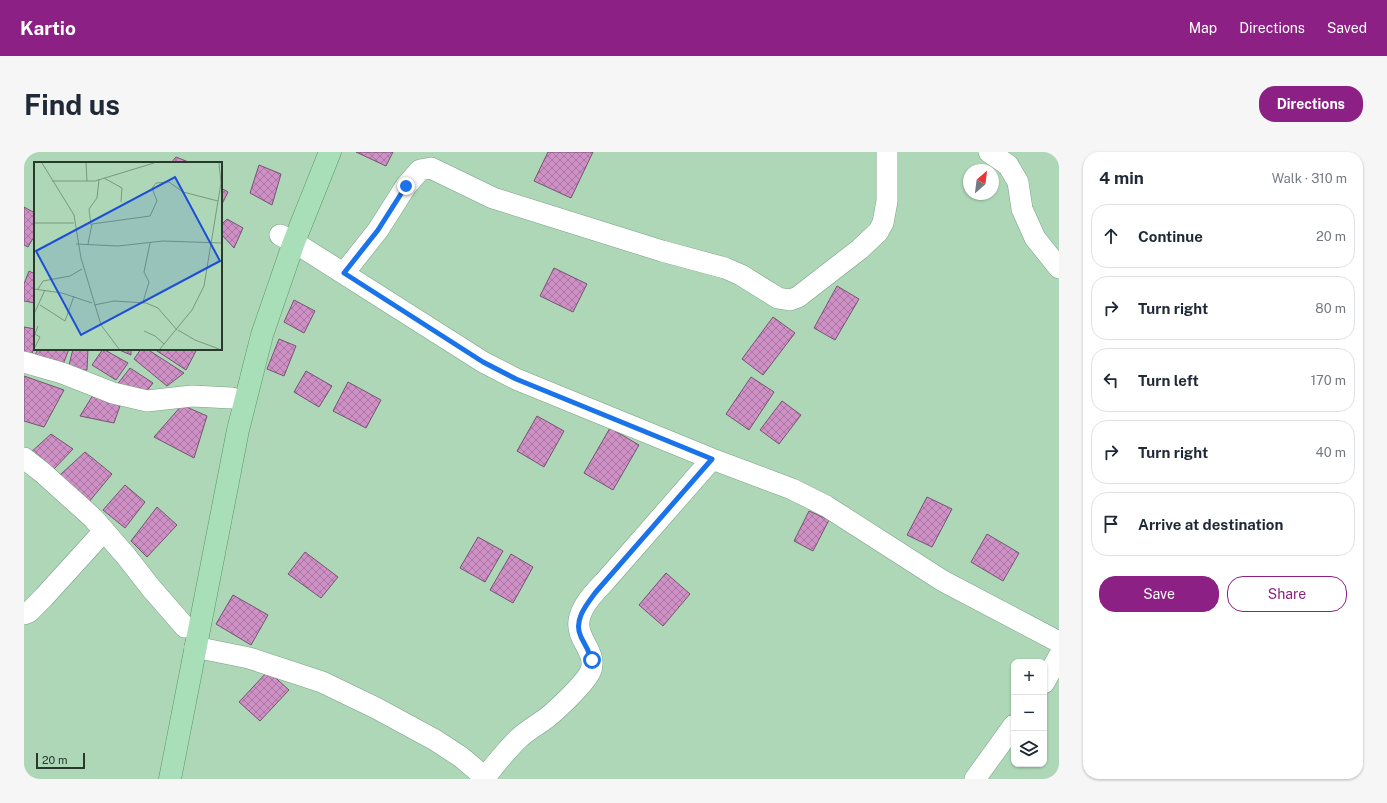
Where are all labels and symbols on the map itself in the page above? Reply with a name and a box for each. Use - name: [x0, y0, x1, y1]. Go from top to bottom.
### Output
- inset map: [34, 162, 222, 350]
- north arrow: [963, 164, 999, 200]
- route end: [397, 177, 415, 195]
- route start: [583, 651, 601, 669]
- scale bar: [36, 751, 85, 770]

